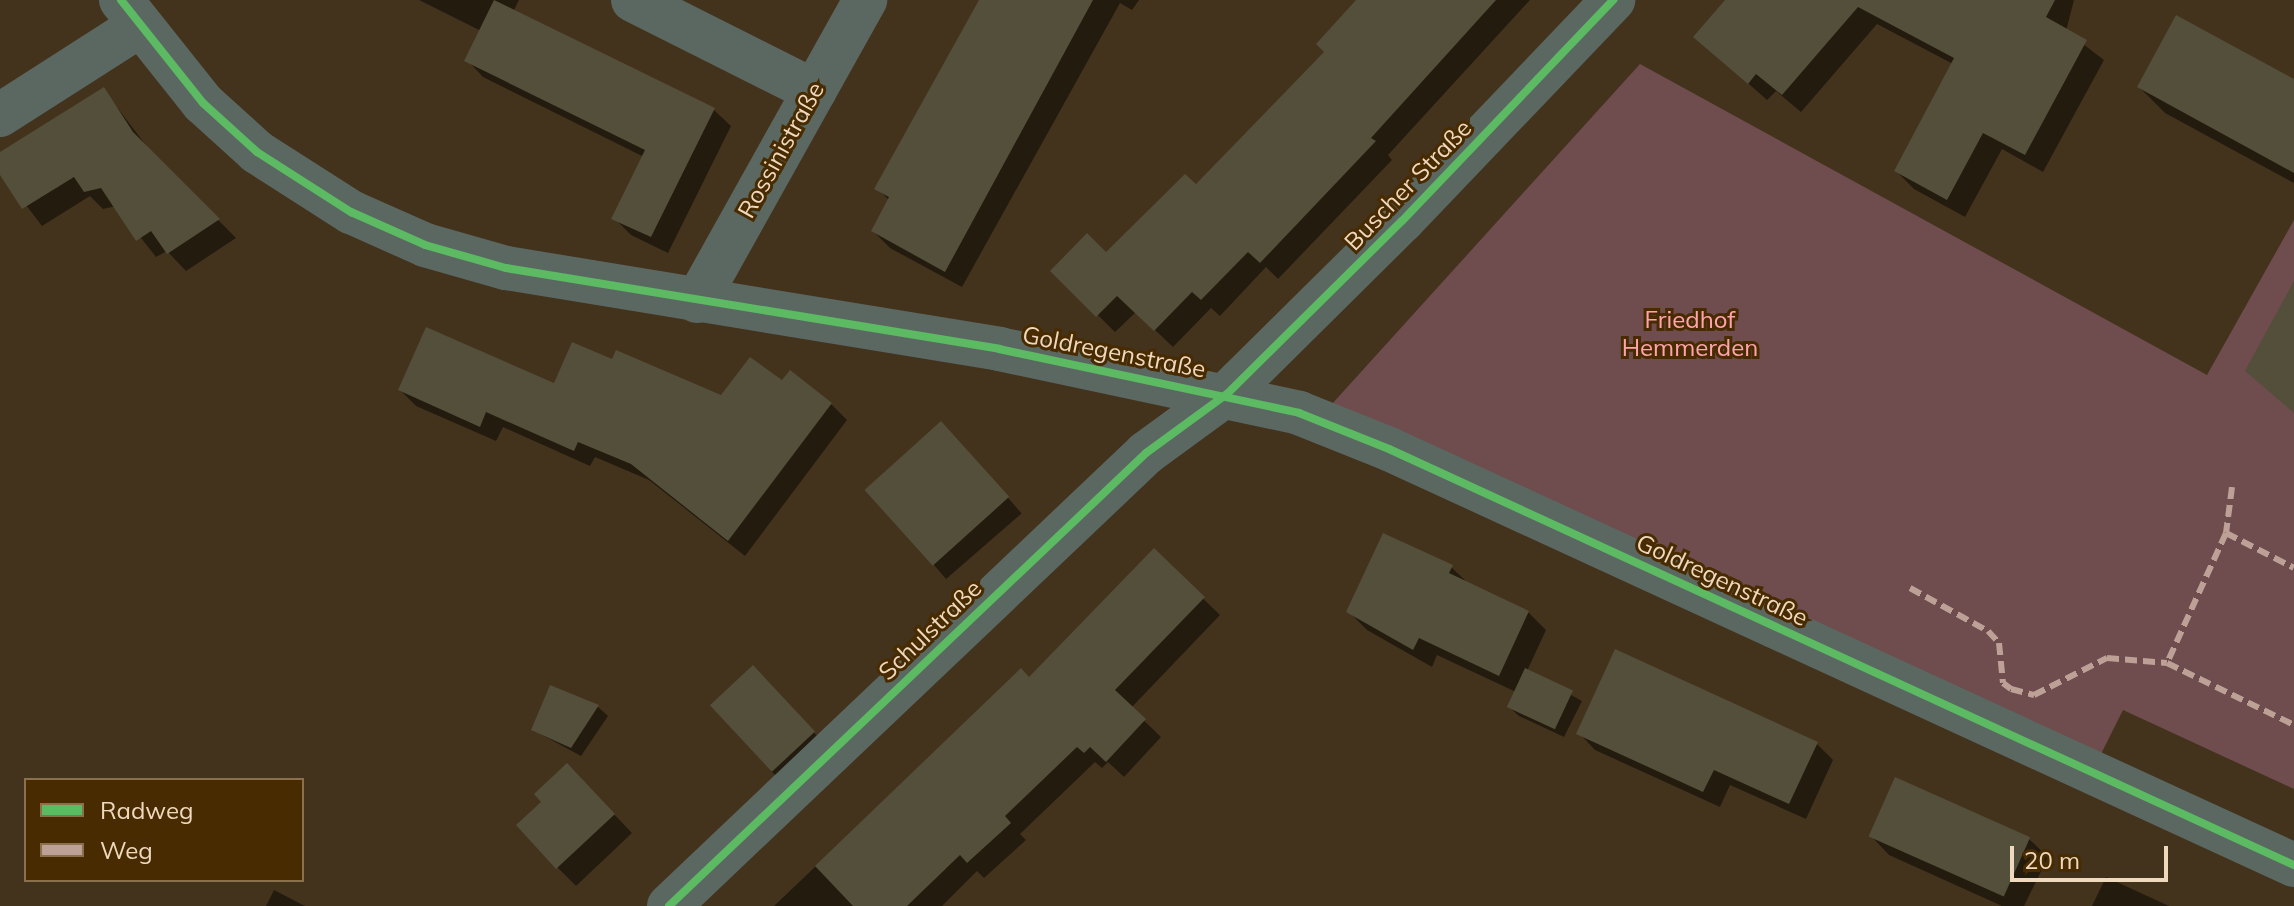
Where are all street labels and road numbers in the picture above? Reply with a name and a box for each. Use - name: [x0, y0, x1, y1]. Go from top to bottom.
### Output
- street label: Rossinistraße: [732, 77, 830, 223]
- street label: Buscher Straße: [1338, 114, 1478, 256]
- street label: Goldregenstraße: [1020, 320, 1208, 384]
- street label: Goldregenstraße: [1632, 528, 1812, 632]
- street label: Schulstraße: [873, 574, 987, 686]

